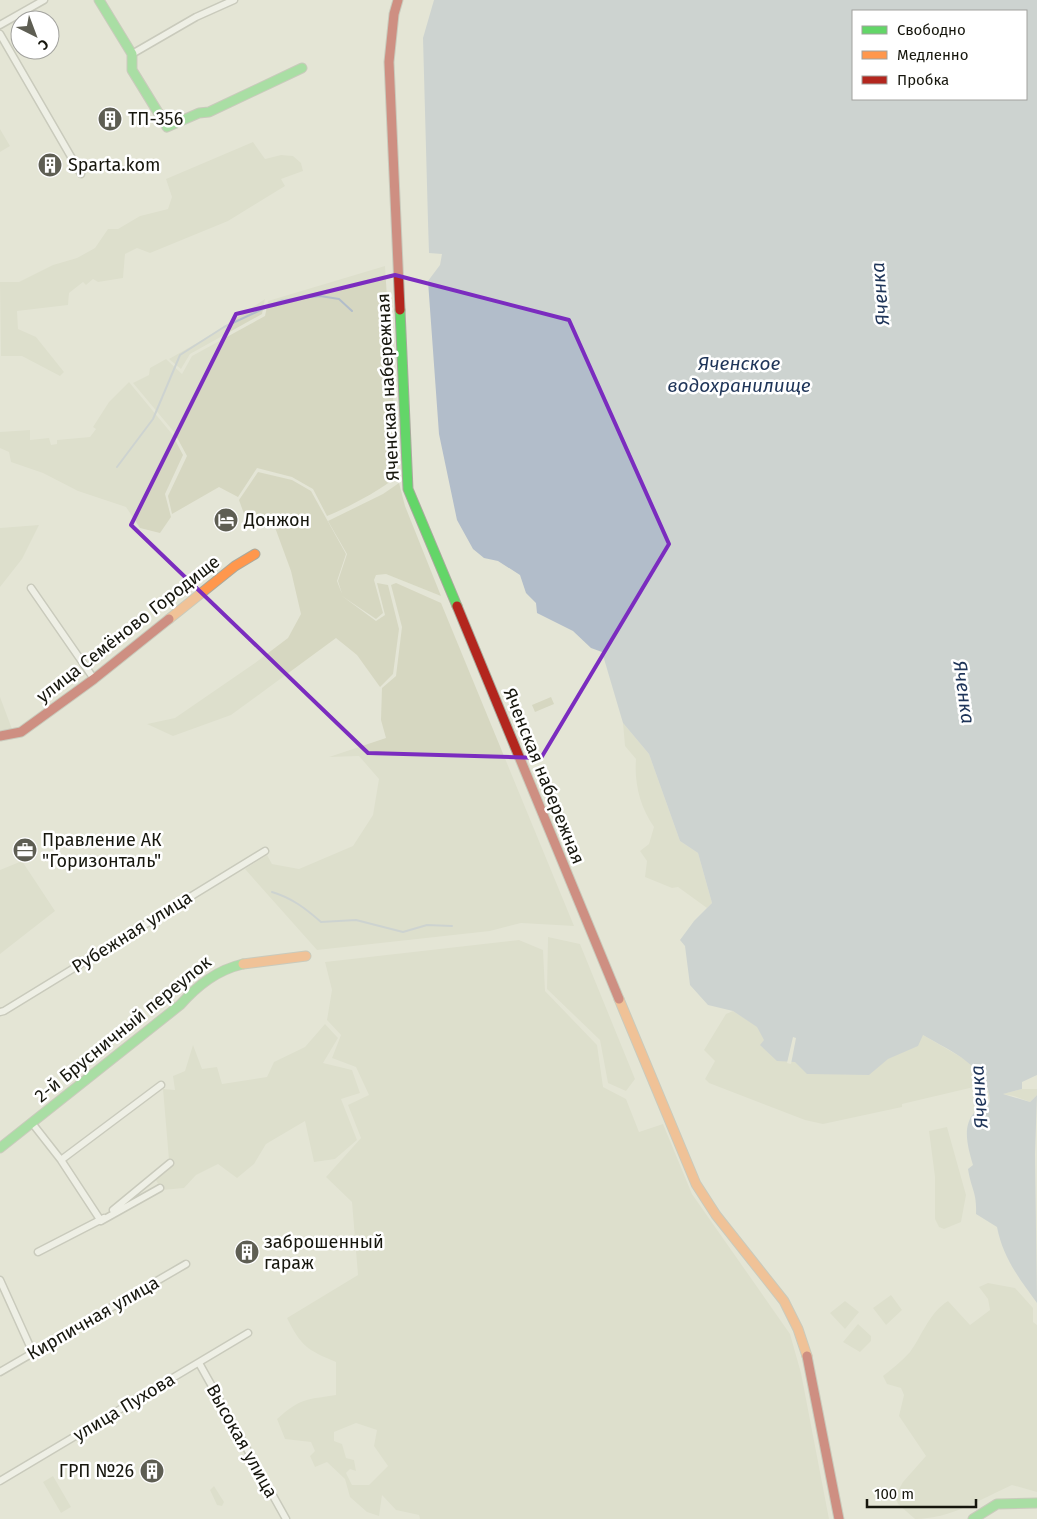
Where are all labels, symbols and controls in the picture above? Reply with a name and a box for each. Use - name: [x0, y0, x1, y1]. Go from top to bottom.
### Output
- north arrow: [10, 10, 60, 60]
- legend: [852, 10, 1027, 100]
- text: Свободно: [897, 21, 966, 39]
- text: С: [35, 35, 52, 53]
- text: Медленно: [897, 46, 969, 64]
- text: Пробка: [897, 71, 949, 89]
- building icon: ТП-356: [97, 106, 123, 132]
- place label: ТП-356: [128, 108, 183, 130]
- building icon: Sparta.kom: [37, 152, 63, 178]
- place label: Sparta.kom: [68, 154, 161, 176]
- water label: Яченка: [866, 261, 894, 328]
- street label: Яченская набережная: [372, 293, 404, 481]
- water label: Яченское водохранилище: [667, 352, 811, 397]
- hotel icon: Донжон: [213, 507, 239, 533]
- place label: Донжон: [243, 509, 310, 531]
- street label: улица Семёново Городище: [32, 551, 224, 707]
- water label: Яченка: [948, 658, 980, 725]
- street label: Яченская набережная: [499, 685, 589, 867]
- place label: Правление АК "Горизонталь": [42, 829, 162, 872]
- office icon: Правление АК "Горизонталь": [12, 837, 38, 863]
- street label: Рубежная улица: [68, 886, 196, 978]
- street label: 2-й Брусничный переулок: [30, 951, 216, 1107]
- water label: Яченка: [965, 1064, 993, 1131]
- place label: заброшенный гараж: [264, 1231, 384, 1274]
- building icon: заброшенный гараж: [234, 1239, 260, 1265]
- street label: Кирпичная улица: [23, 1271, 163, 1365]
- street label: улица Пухова: [69, 1368, 179, 1446]
- street label: Высокая улица: [202, 1380, 282, 1502]
- building icon: ГРП №26: [139, 1458, 165, 1484]
- place label: ГРП №26: [59, 1460, 134, 1482]
- scale bar: [867, 1476, 976, 1508]
- text: 100 m: [874, 1485, 914, 1503]

